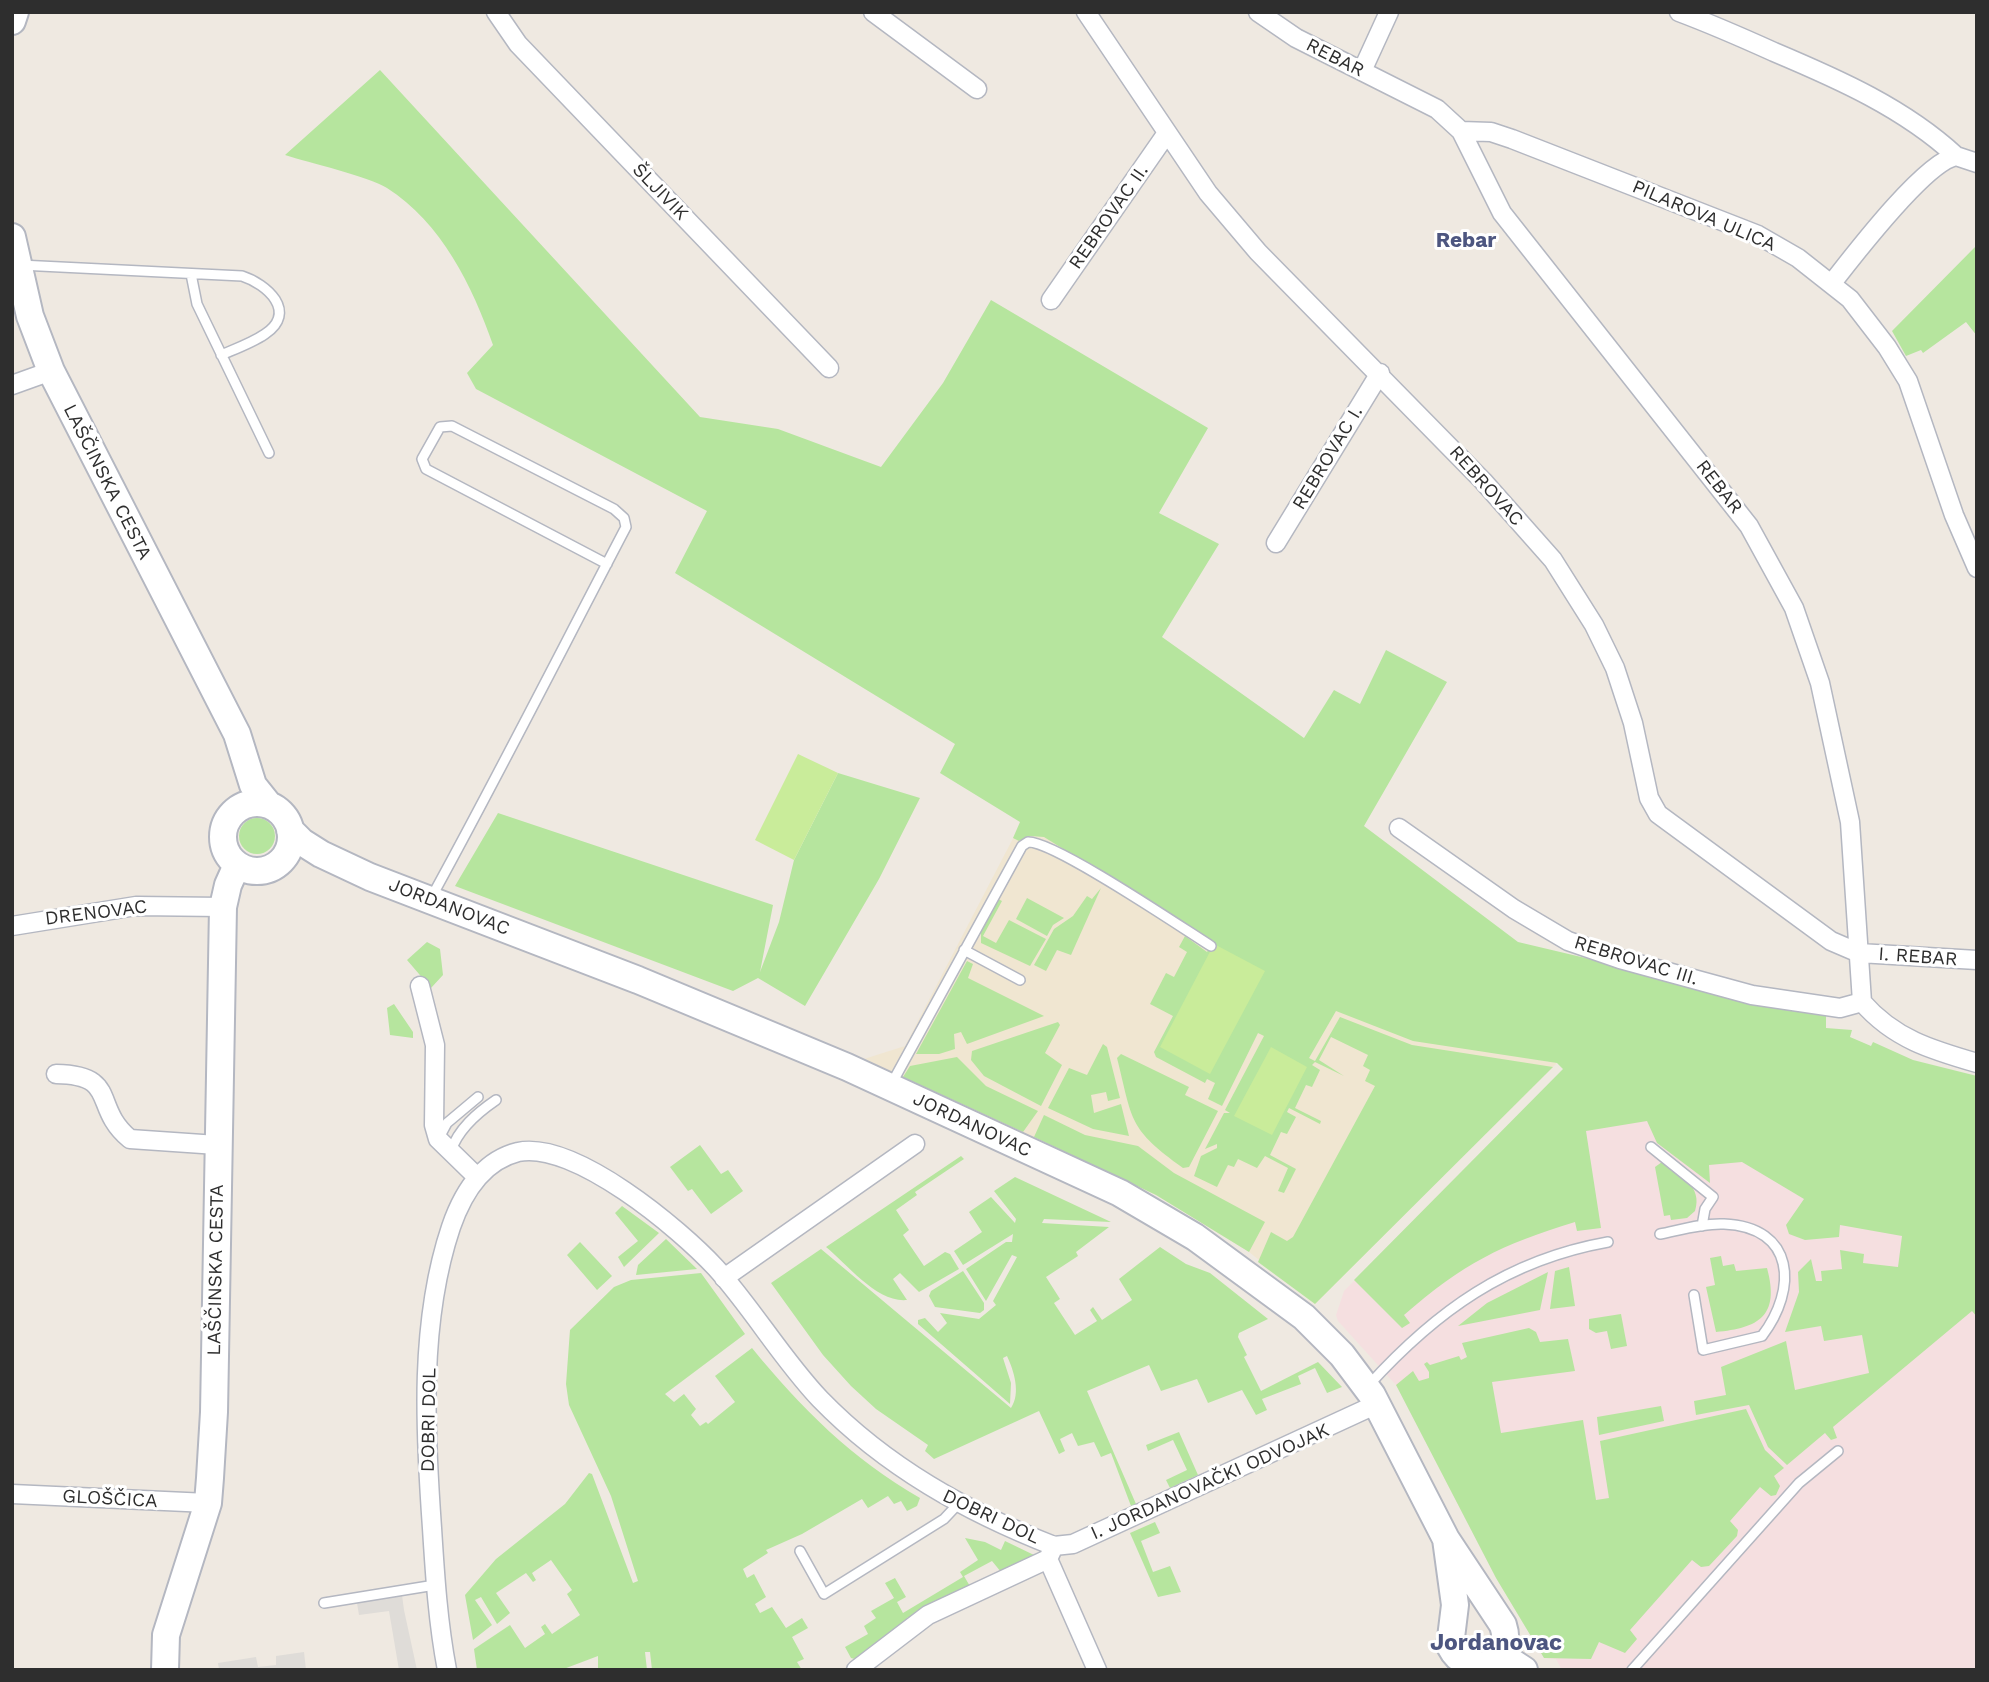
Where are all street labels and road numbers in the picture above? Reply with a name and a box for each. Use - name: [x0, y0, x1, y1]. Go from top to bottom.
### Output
- street label: REBAR: [1302, 34, 1368, 82]
- street label: ŠLJIVIK: [627, 159, 693, 225]
- street label: REBROVAC II.: [1064, 160, 1154, 274]
- street label: PILAROVA ULICA: [1629, 175, 1779, 257]
- street label: LAŠČINSKA CESTA: [58, 401, 156, 563]
- street label: REBROVAC I.: [1288, 402, 1368, 514]
- street label: REBROVAC: [1444, 441, 1528, 531]
- street label: REBAR: [1691, 455, 1747, 519]
- street label: JORDANOVAC: [385, 873, 513, 941]
- street label: DRENOVAC: [44, 895, 148, 931]
- street label: REBROVAC III.: [1571, 931, 1701, 991]
- street label: I. REBAR: [1878, 943, 1958, 971]
- street label: JORDANOVAC: [909, 1088, 1035, 1162]
- street label: LAŠČINSKA CESTA: [203, 1184, 229, 1356]
- street label: DOBRI DOL: [417, 1368, 441, 1472]
- street label: I. JORDANOVAČKI ODVOJAK: [1087, 1419, 1333, 1545]
- street label: GLOŠČICA: [62, 1485, 158, 1513]
- street label: DOBRI DOL: [939, 1485, 1043, 1549]

